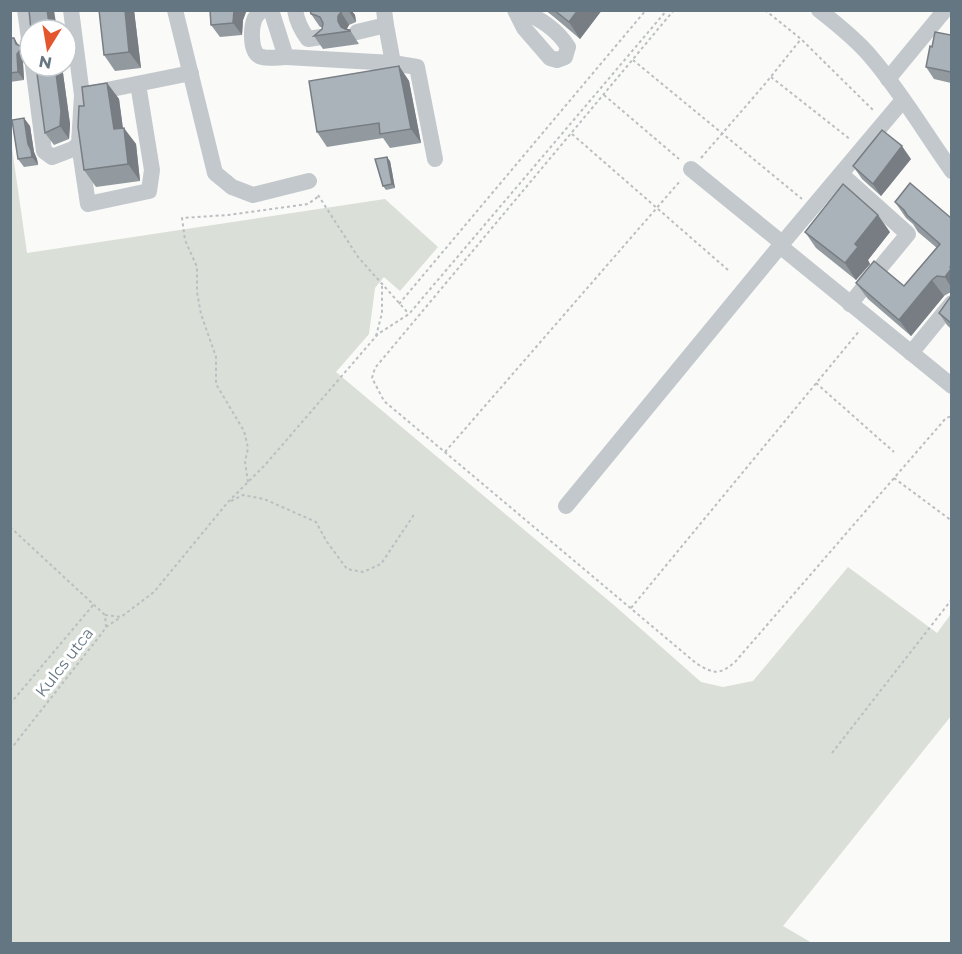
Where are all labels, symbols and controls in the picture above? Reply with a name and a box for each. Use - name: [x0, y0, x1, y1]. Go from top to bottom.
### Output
- north arrow: [18, 18, 78, 78]
- text: N: [37, 52, 53, 73]
- street label: Kulcs utca: [31, 624, 97, 701]

